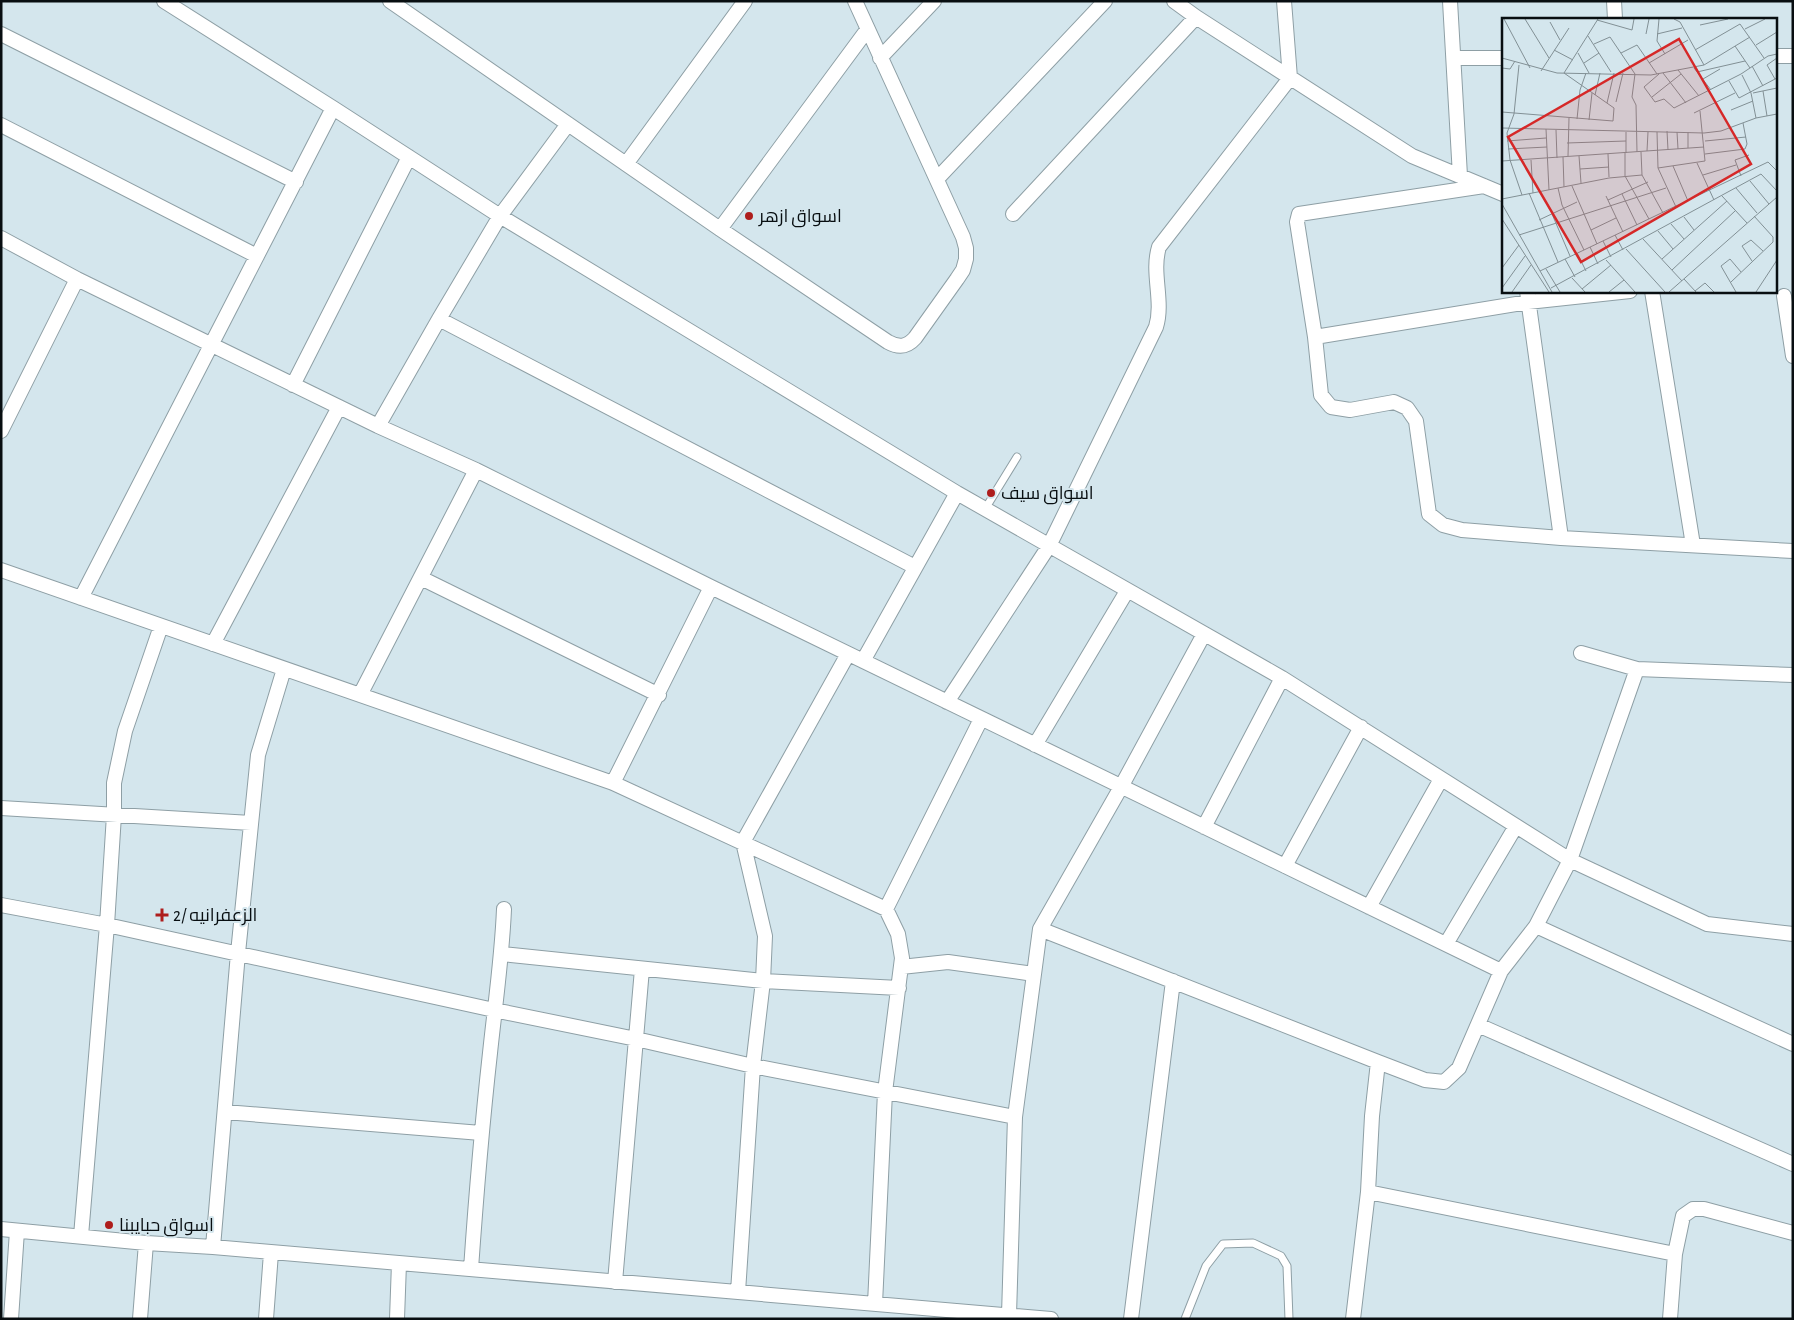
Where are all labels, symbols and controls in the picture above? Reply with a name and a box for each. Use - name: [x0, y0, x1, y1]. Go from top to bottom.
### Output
- inset map: [1502, 18, 1776, 292]
- place label: اسواق ازهر: [758, 208, 842, 228]
- marker: اسواق ازهر: [743, 210, 755, 222]
- place label: اسواق سيف: [1001, 485, 1094, 505]
- marker: اسواق سيف: [985, 487, 997, 499]
- place label: الزعفرانيه /2: [173, 907, 257, 926]
- marker: الزعفرانيه /2: [155, 908, 169, 922]
- place label: اسواق حبايبنا: [119, 1217, 214, 1237]
- marker: اسواق حبايبنا: [103, 1219, 115, 1231]

